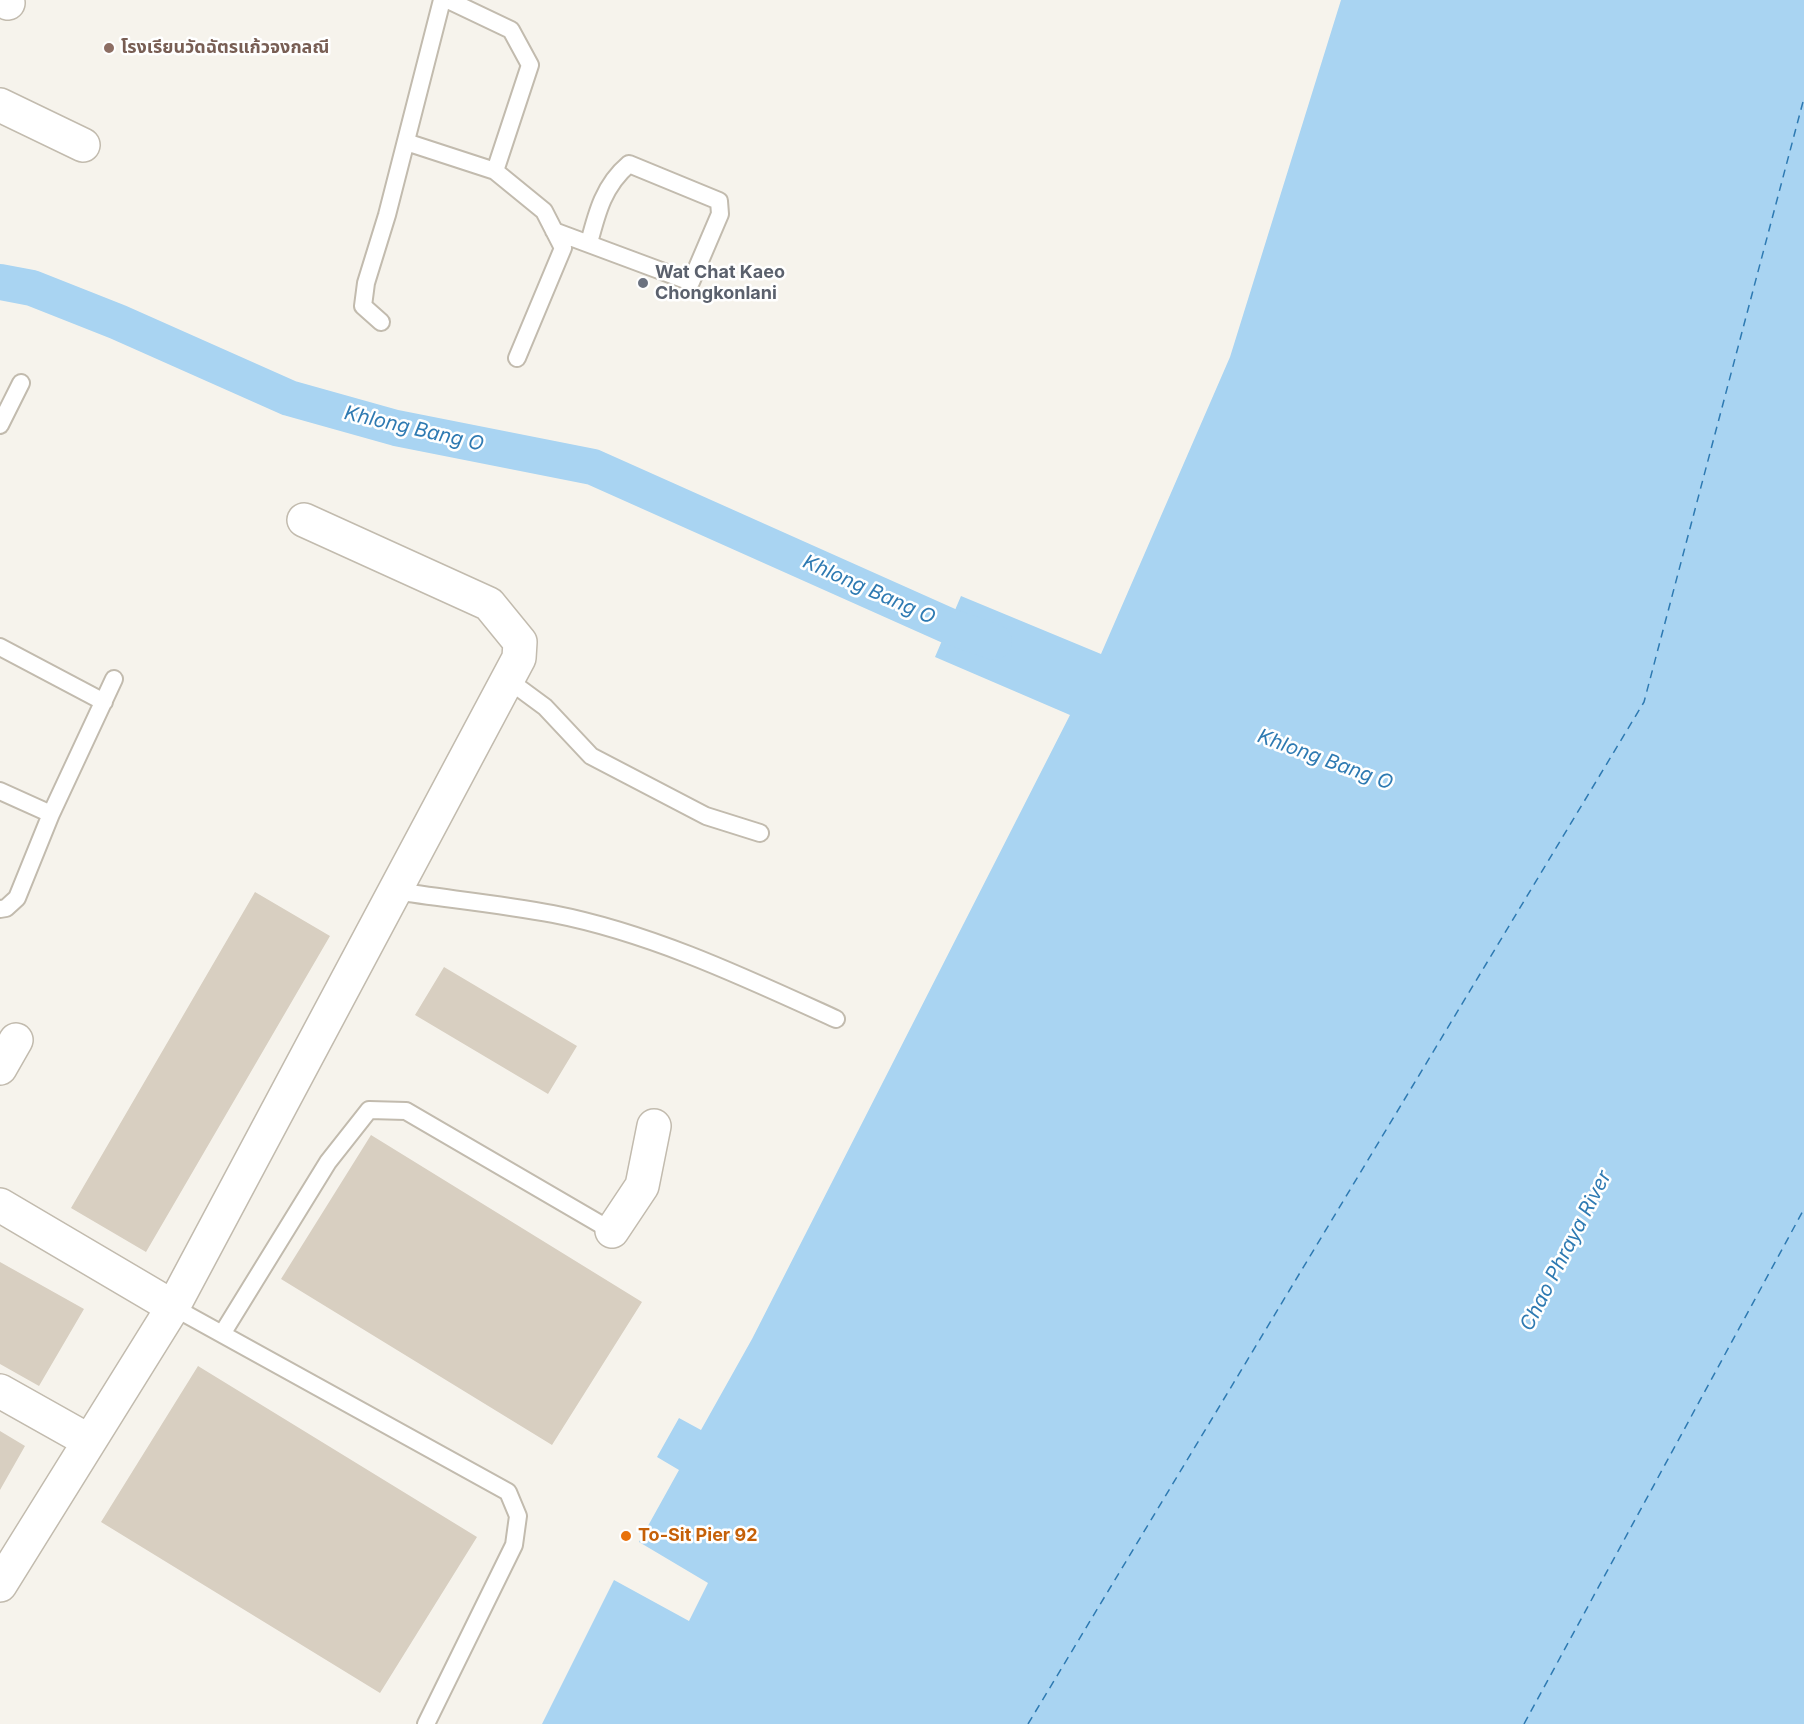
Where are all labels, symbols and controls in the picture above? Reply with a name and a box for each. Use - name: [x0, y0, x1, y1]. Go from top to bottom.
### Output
- place label: โรงเรียนวัดฉัตรแก้วจงกลณี: [121, 37, 329, 59]
- marker: โรงเรียนวัดฉัตรแก้วจงกลณี: [102, 41, 116, 55]
- place label: Wat Chat Kaeo Chongkonlani: [655, 262, 785, 304]
- marker: Wat Chat Kaeo Chongkonlani: [636, 276, 650, 290]
- water label: Khlong Bang O: [342, 401, 486, 457]
- water label: Khlong Bang O: [799, 550, 939, 630]
- water label: Khlong Bang O: [1254, 724, 1396, 796]
- water label: Chao Phraya River: [1515, 1167, 1617, 1335]
- place label: To-Sit Pier 92: [638, 1525, 757, 1547]
- marker: To-Sit Pier 92: [619, 1529, 633, 1543]

